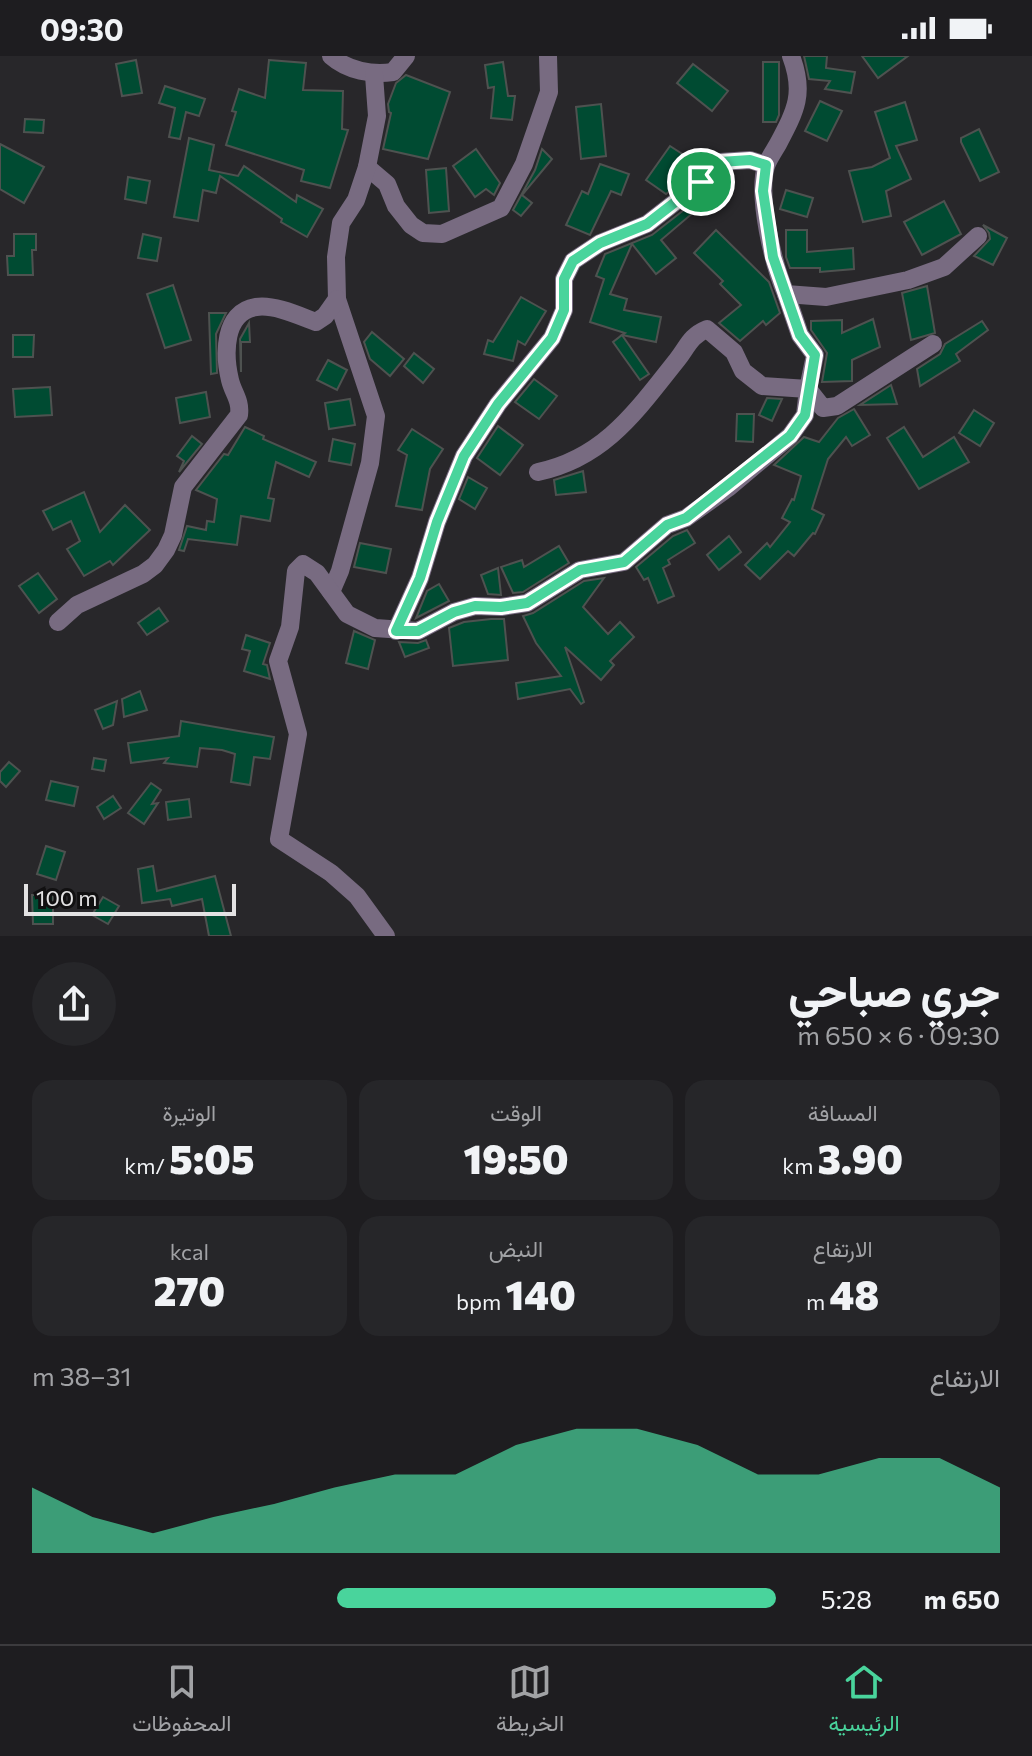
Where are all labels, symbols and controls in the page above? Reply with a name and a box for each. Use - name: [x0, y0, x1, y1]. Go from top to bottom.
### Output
- text: 09:30: [40, 10, 124, 47]
- pin: [667, 148, 735, 216]
- icon: arrive: [679, 160, 723, 204]
- scale bar: [24, 880, 236, 916]
- text: 100 m: [36, 884, 98, 911]
- button: share: [32, 962, 116, 1046]
- text: جري صباحي: [788, 962, 1000, 1016]
- text: 09:30 · 6 × 650 m: [797, 1019, 1000, 1050]
- text: الوتيرة: [162, 1099, 216, 1126]
- text: الوقت: [490, 1099, 542, 1126]
- text: المسافة: [808, 1099, 878, 1126]
- text: 5:05: [169, 1133, 254, 1182]
- text: 19:50: [463, 1133, 569, 1182]
- text: 3.90: [818, 1133, 903, 1182]
- text: /km: [124, 1152, 169, 1179]
- text: km: [782, 1152, 818, 1179]
- text: النبض: [489, 1235, 543, 1262]
- text: الارتفاع: [813, 1235, 873, 1262]
- text: kcal: [170, 1238, 209, 1265]
- text: 270: [153, 1265, 225, 1314]
- text: 140: [506, 1269, 576, 1318]
- text: 48: [829, 1269, 879, 1318]
- text: bpm: [456, 1288, 506, 1315]
- text: m: [806, 1288, 829, 1315]
- text: 31–38 m: [32, 1360, 132, 1391]
- text: الارتفاع: [929, 1361, 1000, 1392]
- text: 5:28: [821, 1583, 872, 1614]
- text: 650 m: [924, 1583, 1000, 1614]
- tab: المحفوظات: [132, 1660, 231, 1743]
- tab: الخريطة: [496, 1660, 564, 1743]
- tab: الرئيسية: [829, 1660, 900, 1743]

